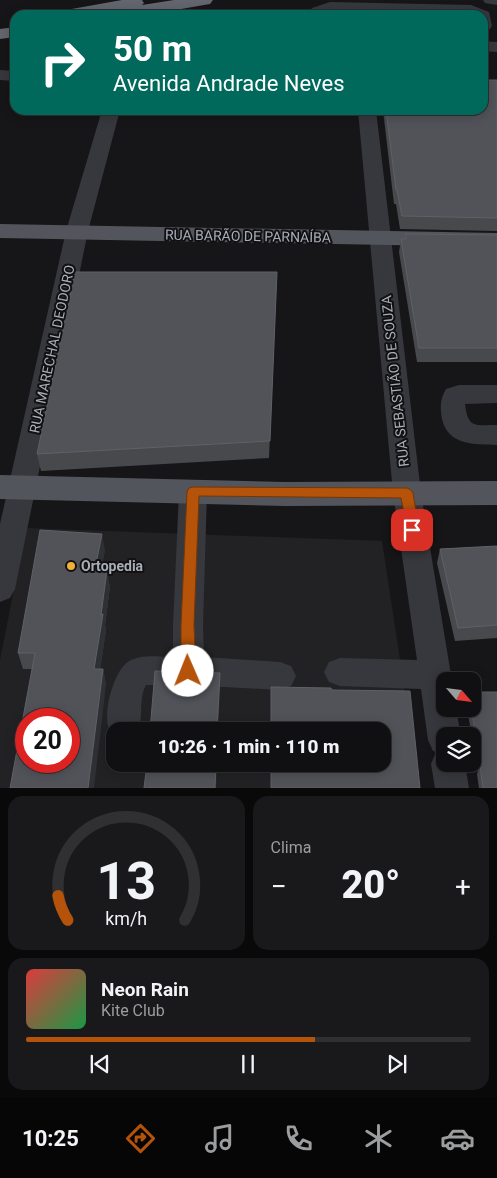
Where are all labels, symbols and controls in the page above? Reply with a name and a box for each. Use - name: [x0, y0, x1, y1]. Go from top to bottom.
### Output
- text: 50 m: [113, 29, 192, 70]
- icon: right: [30, 30, 95, 95]
- text: Avenida Andrade Neves: [113, 71, 345, 96]
- street label: RUA BARÃO DE PARNAÍBA: [165, 226, 331, 245]
- street label: RUA MARECHAL DEODORO: [26, 263, 78, 435]
- street label: RUA SEBASTIÃO DE SOUZA: [377, 294, 412, 468]
- pin: [391, 509, 433, 551]
- icon: arrive: [398, 516, 426, 544]
- place label: Ortopedia: [81, 558, 144, 574]
- marker: Ortopedia: [65, 560, 77, 572]
- position arrow: [161, 644, 213, 696]
- north arrow: [436, 672, 481, 718]
- map controls: [436, 672, 481, 772]
- speed limit sign: 20: [15, 708, 80, 773]
- button: layers: [436, 727, 481, 772]
- text: 10:26 · 1 min · 110 m: [157, 735, 340, 758]
- text: Clima: [271, 838, 311, 857]
- text: 13: [96, 851, 156, 912]
- text: 20°: [341, 863, 400, 907]
- text: −: [271, 870, 287, 903]
- text: +: [455, 870, 471, 903]
- text: km/h: [105, 908, 147, 929]
- text: Neon Rain: [101, 978, 189, 1001]
- text: Kite Club: [101, 1001, 165, 1020]
- icon: previous: [86, 1050, 114, 1078]
- icon: pause: [234, 1050, 262, 1078]
- icon: next: [383, 1050, 411, 1078]
- icon: directions: [123, 1121, 158, 1156]
- icon: music: [202, 1121, 237, 1156]
- icon: phone: [281, 1121, 316, 1156]
- icon: climate: [361, 1121, 396, 1156]
- icon: car: [440, 1121, 475, 1156]
- text: 10:25: [22, 1126, 79, 1151]

